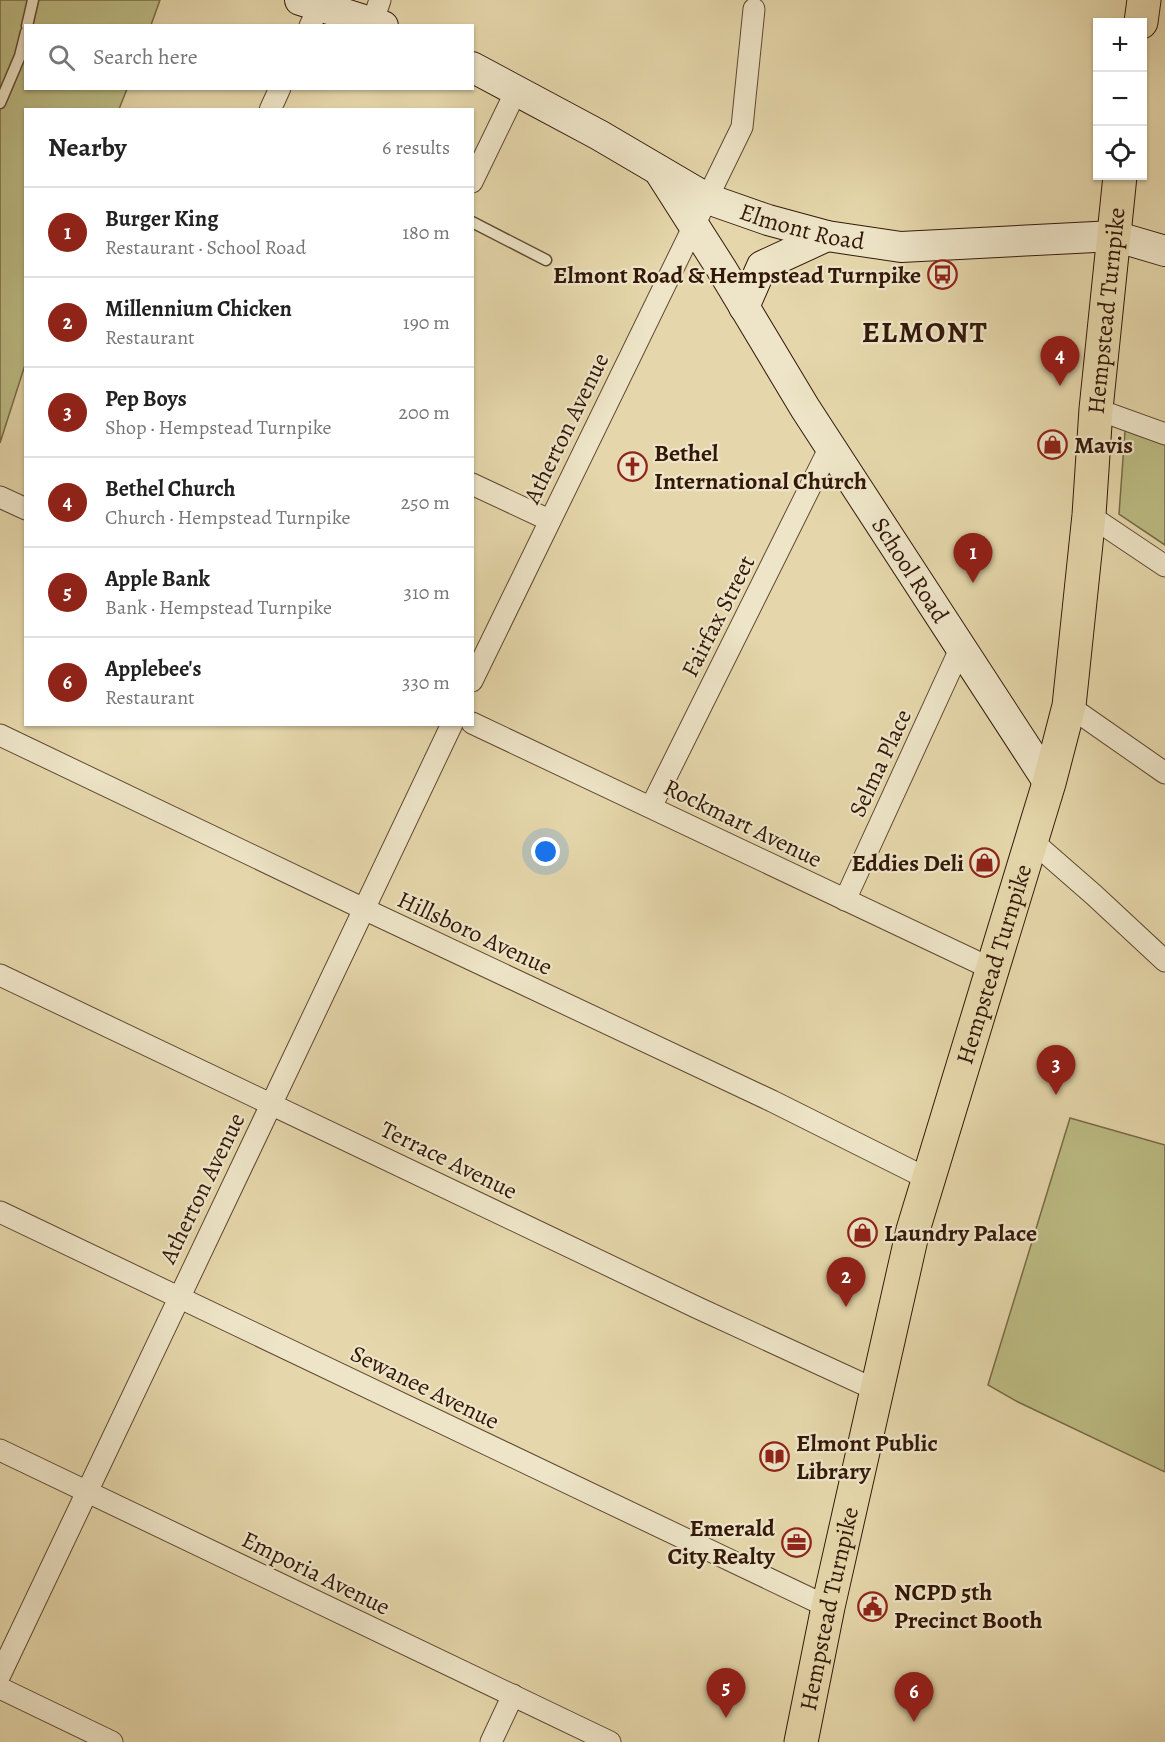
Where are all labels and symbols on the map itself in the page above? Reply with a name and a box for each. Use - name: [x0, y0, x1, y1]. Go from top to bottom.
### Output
- street label: Elmont Road: [735, 195, 867, 257]
- street label: Hempstead Turnpike: [1080, 206, 1133, 416]
- place label: Elmont Road & Hempstead Turnpike: [553, 259, 921, 291]
- bus stop icon: Elmont Road & Hempstead Turnpike: [926, 259, 958, 291]
- district label: ELMONT: [862, 312, 988, 352]
- pin: 4: [1040, 336, 1080, 386]
- street label: Atherton Avenue: [515, 347, 616, 510]
- shop icon: Mavis: [1037, 429, 1069, 461]
- place label: Mavis: [1074, 429, 1133, 461]
- place label: Bethel International Church: [654, 437, 867, 497]
- church icon: Bethel International Church: [617, 451, 649, 483]
- street label: School Road: [864, 511, 957, 629]
- pin: 1: [954, 534, 992, 583]
- street label: Fairfax Street: [674, 550, 762, 682]
- street label: Selma Place: [841, 704, 919, 822]
- street label: Rockmart Avenue: [658, 771, 828, 875]
- your location: [531, 837, 560, 866]
- place label: Eddies Deli: [851, 847, 964, 879]
- shop icon: Eddies Deli: [969, 847, 1001, 879]
- street label: Hempstead Turnpike: [948, 860, 1039, 1068]
- street label: Hillsboro Avenue: [392, 883, 558, 983]
- pin: 3: [1036, 1046, 1076, 1095]
- street label: Atherton Avenue: [151, 1107, 252, 1270]
- street label: Terrace Avenue: [375, 1113, 523, 1207]
- shop icon: Laundry Palace: [847, 1217, 879, 1249]
- place label: Laundry Palace: [884, 1217, 1037, 1249]
- pin: 2: [826, 1258, 866, 1307]
- street label: Sewanee Avenue: [345, 1337, 505, 1437]
- place label: Elmont Public Library: [796, 1427, 938, 1487]
- library icon: Elmont Public Library: [759, 1441, 791, 1473]
- street label: Hempstead Turnpike: [792, 1504, 866, 1714]
- place label: Emerald City Realty: [668, 1512, 776, 1572]
- street label: Emporia Avenue: [236, 1523, 396, 1623]
- office icon: Emerald City Realty: [780, 1526, 812, 1558]
- place label: NCPD 5th Precinct Booth: [894, 1576, 1043, 1636]
- public building icon: NCPD 5th Precinct Booth: [857, 1590, 889, 1622]
- pin: 5: [706, 1668, 746, 1718]
- pin: 6: [894, 1672, 934, 1722]

